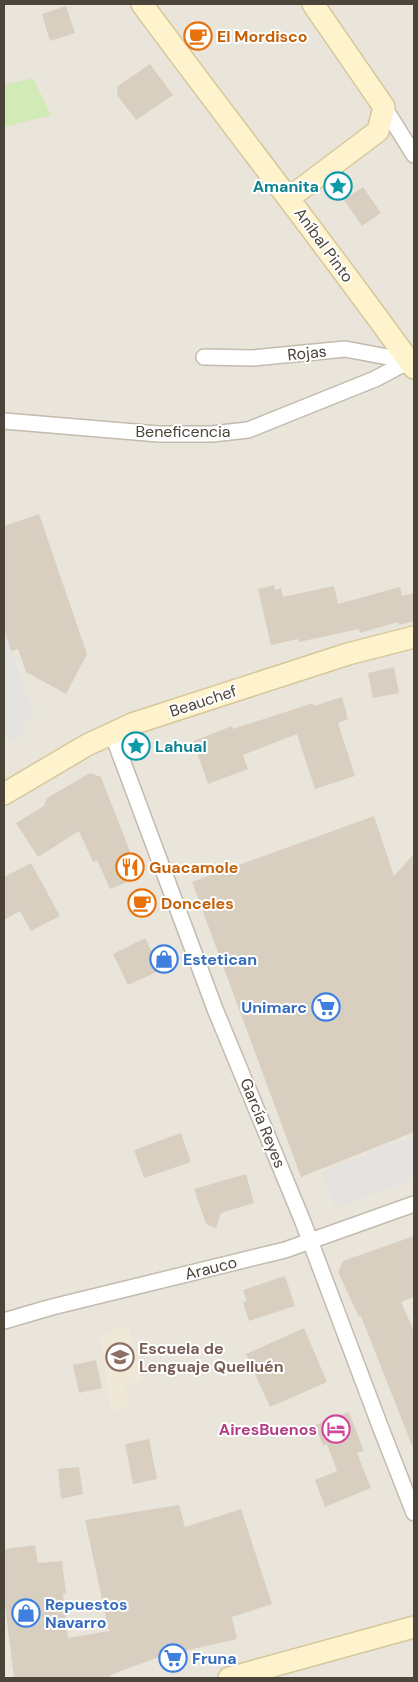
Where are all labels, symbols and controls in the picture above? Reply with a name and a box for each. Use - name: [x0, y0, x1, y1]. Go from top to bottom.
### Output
- cafe icon: El Mordisco: [183, 21, 213, 51]
- place label: El Mordisco: [217, 26, 308, 47]
- place icon: Amanita: [323, 171, 353, 201]
- place label: Amanita: [253, 176, 319, 197]
- street label: Aníbal Pinto: [290, 203, 358, 287]
- street label: Rojas: [286, 341, 328, 365]
- street label: Beneficencia: [135, 421, 231, 442]
- street label: Beauchef: [167, 680, 239, 722]
- place icon: Lahual: [121, 731, 151, 761]
- place label: Lahual: [155, 736, 207, 757]
- restaurant icon: Guacamole: [115, 852, 145, 882]
- place label: Guacamole: [149, 857, 239, 878]
- cafe icon: Donceles: [127, 888, 157, 918]
- place label: Donceles: [161, 893, 234, 914]
- shop icon: Estetican: [149, 944, 179, 974]
- place label: Estetican: [183, 949, 257, 970]
- supermarket icon: Unimarc: [311, 992, 341, 1022]
- place label: Unimarc: [241, 997, 307, 1018]
- street label: García Reyes: [235, 1075, 291, 1171]
- street label: Arauco: [183, 1251, 239, 1285]
- place label: Escuela de Lenguaje Quelluén: [139, 1338, 284, 1377]
- school or university icon: Escuela de Lenguaje Quelluén: [105, 1342, 135, 1372]
- hotel icon: AiresBuenos: [321, 1414, 351, 1444]
- place label: AiresBuenos: [219, 1419, 317, 1440]
- place label: Repuestos Navarro: [45, 1594, 127, 1633]
- shop icon: Repuestos Navarro: [11, 1598, 41, 1628]
- supermarket icon: Fruna: [158, 1643, 188, 1673]
- place label: Fruna: [192, 1648, 237, 1669]

